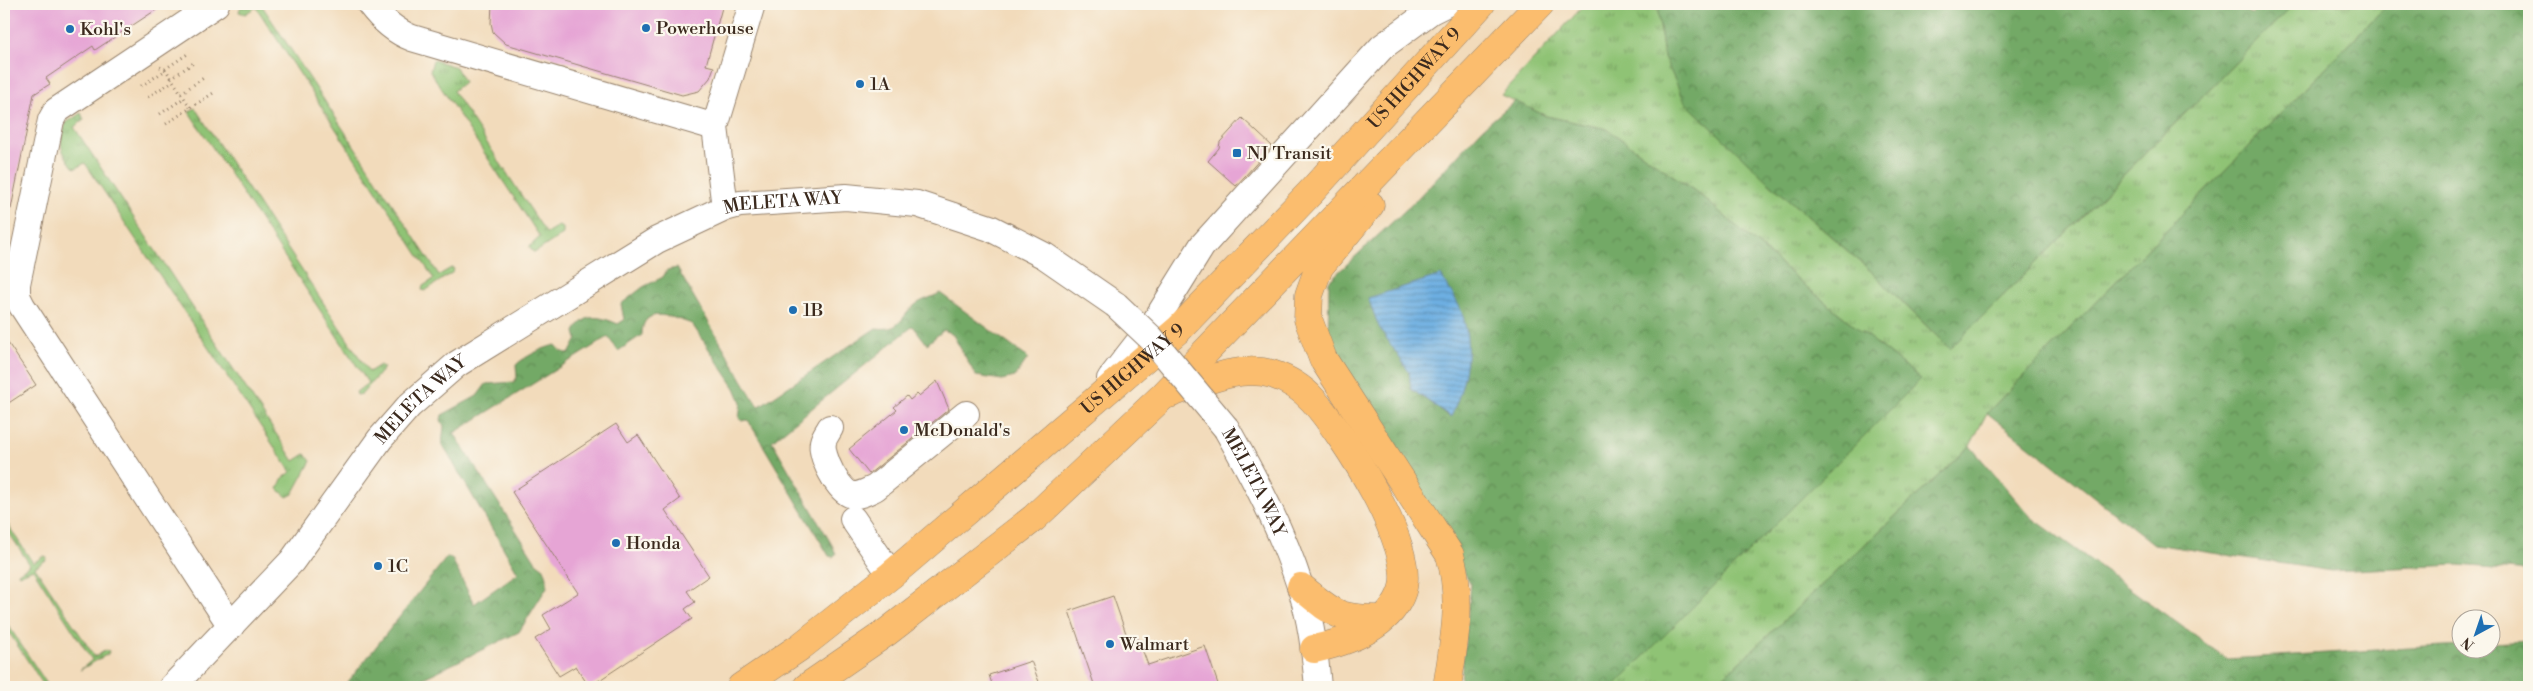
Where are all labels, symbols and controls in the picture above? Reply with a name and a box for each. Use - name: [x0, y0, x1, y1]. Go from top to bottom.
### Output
- place label: Powerhouse: [656, 17, 754, 40]
- place label: Kohl's: [80, 18, 131, 41]
- marker: Powerhouse: [640, 22, 652, 34]
- marker: Kohl's: [64, 23, 76, 35]
- street label: US HIGHWAY 9: [1363, 23, 1466, 134]
- place label: 1A: [870, 73, 891, 96]
- marker: 1A: [854, 78, 866, 90]
- place label: NJ Transit: [1247, 142, 1332, 165]
- marker: NJ Transit: [1231, 147, 1243, 159]
- street label: MELETA WAY: [721, 186, 844, 220]
- place label: 1B: [803, 299, 823, 322]
- marker: 1B: [787, 304, 799, 316]
- street label: US HIGHWAY 9: [1076, 318, 1190, 420]
- street label: MELETA WAY: [370, 350, 472, 449]
- place label: McDonald's: [914, 419, 1011, 442]
- marker: McDonald's: [898, 424, 910, 436]
- street label: MELETA WAY: [1216, 424, 1291, 541]
- place label: Honda: [626, 532, 681, 555]
- marker: Honda: [610, 537, 622, 549]
- place label: 1C: [388, 555, 408, 578]
- marker: 1C: [372, 560, 384, 572]
- north arrow: [2450, 608, 2500, 658]
- place label: Walmart: [1119, 633, 1190, 656]
- text: N: [2458, 633, 2478, 654]
- marker: Walmart: [1104, 638, 1116, 650]

